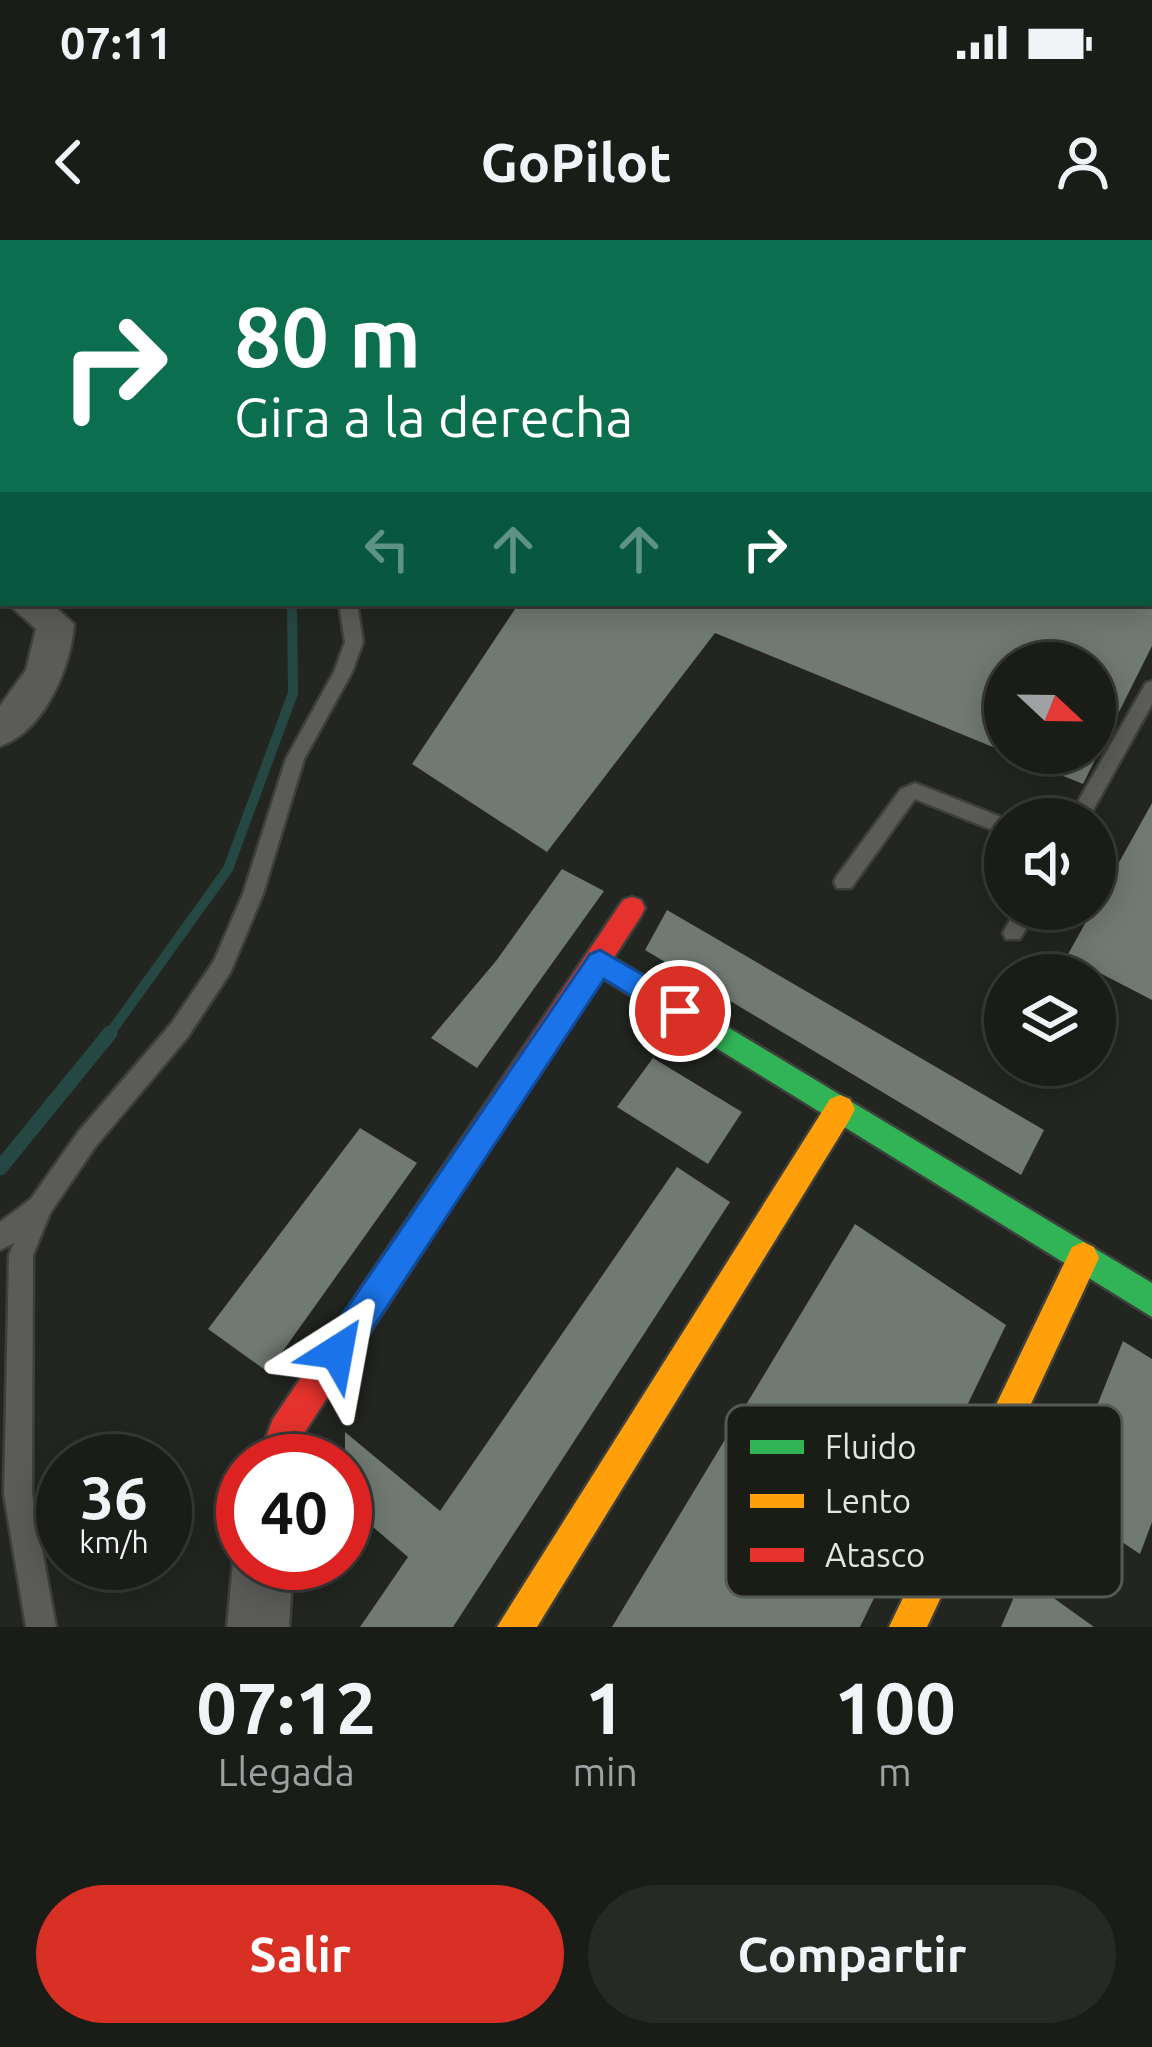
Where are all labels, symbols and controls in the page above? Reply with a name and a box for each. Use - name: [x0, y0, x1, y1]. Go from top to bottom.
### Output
- text: 07:11: [60, 17, 173, 68]
- icon: back: [36, 129, 102, 195]
- icon: person: [1050, 129, 1116, 195]
- text: GoPilot: [480, 132, 672, 192]
- icon: right: [36, 288, 192, 444]
- text: 80 m: [234, 289, 421, 383]
- text: Gira a la derecha: [234, 387, 633, 447]
- icon: left: [354, 516, 420, 582]
- icon: ahead: [480, 516, 546, 582]
- icon: ahead: [606, 516, 672, 582]
- icon: right: [732, 516, 798, 582]
- north arrow: [984, 642, 1116, 774]
- map controls: [984, 642, 1116, 1086]
- button: sound: [984, 798, 1116, 930]
- button: layers: [984, 954, 1116, 1086]
- pin: [629, 960, 731, 1062]
- icon: arrive: [647, 978, 713, 1044]
- position arrow: [274, 1289, 400, 1415]
- legend: [726, 1405, 1122, 1597]
- text: Fluido: [825, 1428, 916, 1465]
- speed limit sign: 40: [216, 1434, 372, 1590]
- text: 36: [80, 1463, 148, 1530]
- text: Lento: [825, 1482, 911, 1519]
- text: km/h: [79, 1525, 149, 1559]
- text: Atasco: [825, 1536, 925, 1573]
- text: 07:12: [196, 1667, 376, 1748]
- text: 1: [585, 1667, 625, 1748]
- text: 100: [834, 1667, 956, 1748]
- text: Llegada: [218, 1750, 355, 1793]
- text: min: [572, 1750, 638, 1793]
- text: m: [878, 1750, 912, 1793]
- button: Salir: [36, 1885, 564, 2023]
- button: Compartir: [588, 1885, 1116, 2023]

